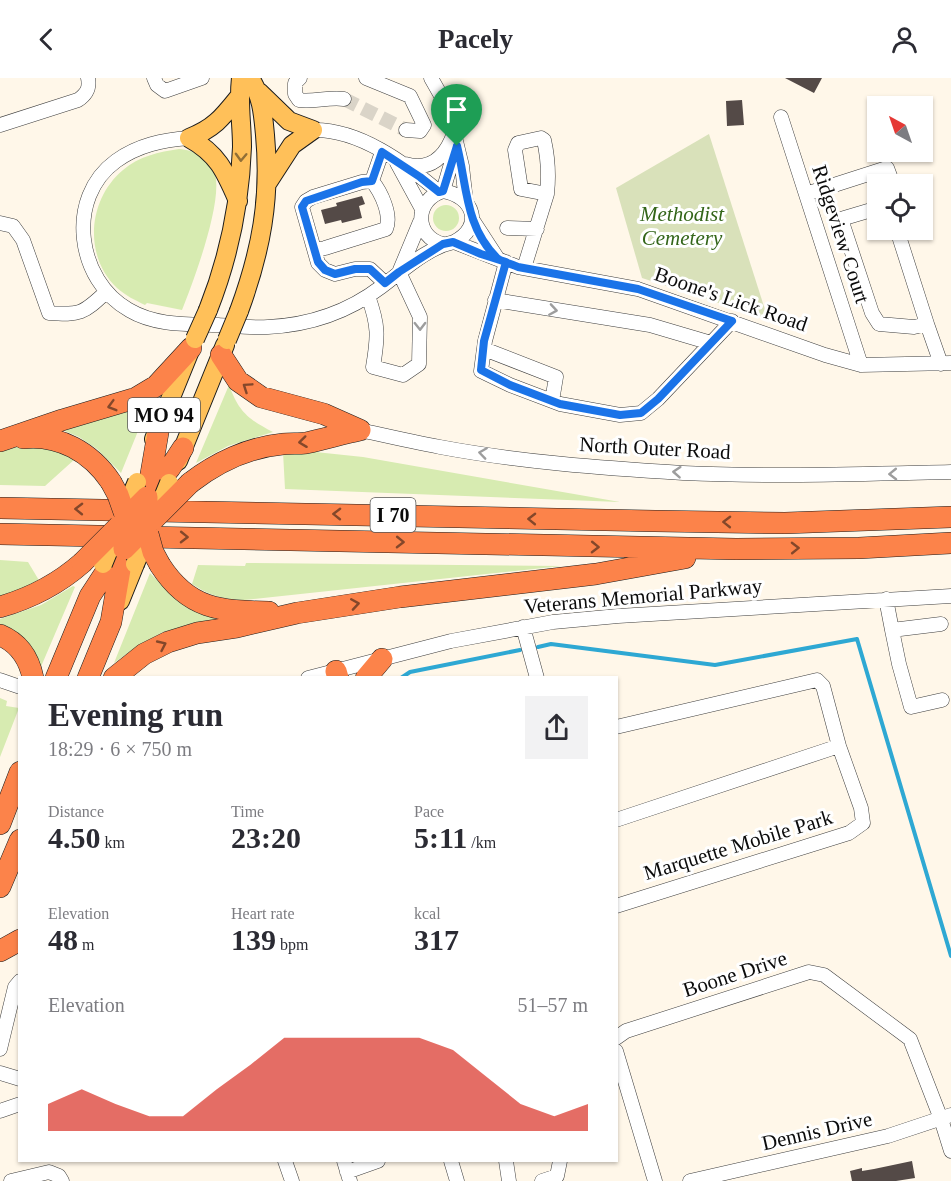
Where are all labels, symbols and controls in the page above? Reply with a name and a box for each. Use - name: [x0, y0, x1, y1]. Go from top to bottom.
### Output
- icon: back: [30, 23, 63, 56]
- icon: person: [888, 23, 921, 56]
- text: Pacely: [438, 24, 513, 54]
- pin: [431, 84, 482, 146]
- icon: arrive: [440, 93, 473, 126]
- north arrow: [867, 96, 933, 162]
- map controls: [867, 96, 933, 240]
- one-way arrow: [235, 152, 248, 161]
- street label: Ridgeview Court: [807, 162, 875, 306]
- button: locate: [867, 174, 933, 240]
- park label: Methodist Cemetery: [639, 202, 725, 250]
- street label: Boone's Lick Road: [651, 262, 811, 337]
- one-way arrow: [548, 303, 558, 315]
- one-way arrow: [413, 321, 426, 330]
- one-way arrow: [243, 383, 253, 395]
- one-way arrow: [107, 398, 117, 411]
- road number: MO 94: [128, 398, 200, 432]
- street label: North Outer Road: [579, 432, 732, 464]
- one-way arrow: [298, 436, 308, 448]
- one-way arrow: [478, 448, 487, 460]
- one-way arrow: [672, 466, 681, 479]
- one-way arrow: [888, 467, 897, 480]
- road number: I 70: [370, 498, 416, 532]
- one-way arrow: [74, 503, 83, 515]
- one-way arrow: [332, 508, 341, 520]
- one-way arrow: [527, 513, 536, 525]
- one-way arrow: [722, 516, 731, 528]
- one-way arrow: [180, 531, 189, 543]
- one-way arrow: [396, 536, 405, 548]
- one-way arrow: [591, 540, 600, 553]
- one-way arrow: [790, 542, 799, 555]
- street label: Veterans Memorial Parkway: [523, 574, 764, 618]
- one-way arrow: [350, 598, 359, 610]
- one-way arrow: [155, 641, 166, 653]
- button: share: [525, 696, 588, 759]
- text: Evening run: [48, 697, 223, 733]
- text: 18:29 · 6 × 750 m: [48, 738, 192, 760]
- text: Distance: [48, 803, 104, 820]
- text: Time: [231, 803, 264, 820]
- text: Pace: [414, 803, 444, 820]
- street label: Marquette Mobile Park: [641, 805, 836, 885]
- text: 4.50: [48, 821, 101, 854]
- text: 23:20: [231, 821, 301, 854]
- text: 5:11: [414, 821, 467, 854]
- text: km: [101, 834, 125, 851]
- text: /km: [467, 834, 496, 851]
- text: Elevation: [48, 905, 109, 922]
- text: Heart rate: [231, 905, 295, 922]
- text: kcal: [414, 905, 441, 922]
- text: 48: [48, 923, 78, 956]
- text: 139: [231, 923, 276, 956]
- text: 317: [414, 923, 459, 956]
- text: m: [78, 936, 94, 953]
- text: bpm: [276, 936, 308, 953]
- street label: Boone Drive: [680, 946, 790, 1002]
- text: Elevation: [48, 994, 125, 1016]
- text: 51–57 m: [517, 994, 588, 1016]
- street label: Dennis Drive: [759, 1107, 875, 1155]

